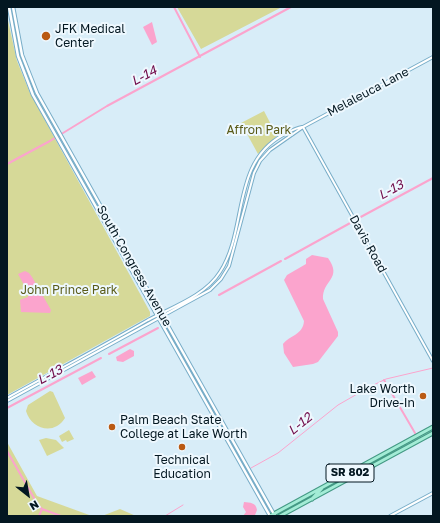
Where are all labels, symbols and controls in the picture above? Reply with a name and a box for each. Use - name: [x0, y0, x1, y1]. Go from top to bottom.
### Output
- place label: JFK Medical Center: [55, 22, 125, 50]
- marker: JFK Medical Center: [40, 30, 52, 42]
- water label: L-14: [129, 63, 159, 89]
- street label: Melaleuca Lane: [325, 64, 411, 120]
- park label: Affron Park: [227, 123, 291, 137]
- water label: L-13: [376, 177, 406, 203]
- street label: South Congress Avenue: [94, 203, 174, 329]
- street label: Davis Road: [346, 213, 390, 275]
- park label: John Prince Park: [20, 283, 118, 297]
- water label: L-13: [35, 362, 65, 388]
- place label: Lake Worth Drive-In: [349, 382, 415, 410]
- marker: Lake Worth Drive-In: [418, 391, 428, 401]
- water label: L-12: [285, 410, 315, 438]
- place label: Palm Beach State College at Lake Worth: [120, 413, 247, 441]
- marker: Palm Beach State College at Lake Worth: [107, 422, 117, 432]
- marker: Technical Education: [177, 442, 187, 452]
- place label: Technical Education: [153, 453, 211, 481]
- road number: SR 802: [326, 464, 374, 482]
- north arrow: [8, 475, 48, 515]
- text: N: [28, 498, 41, 513]

